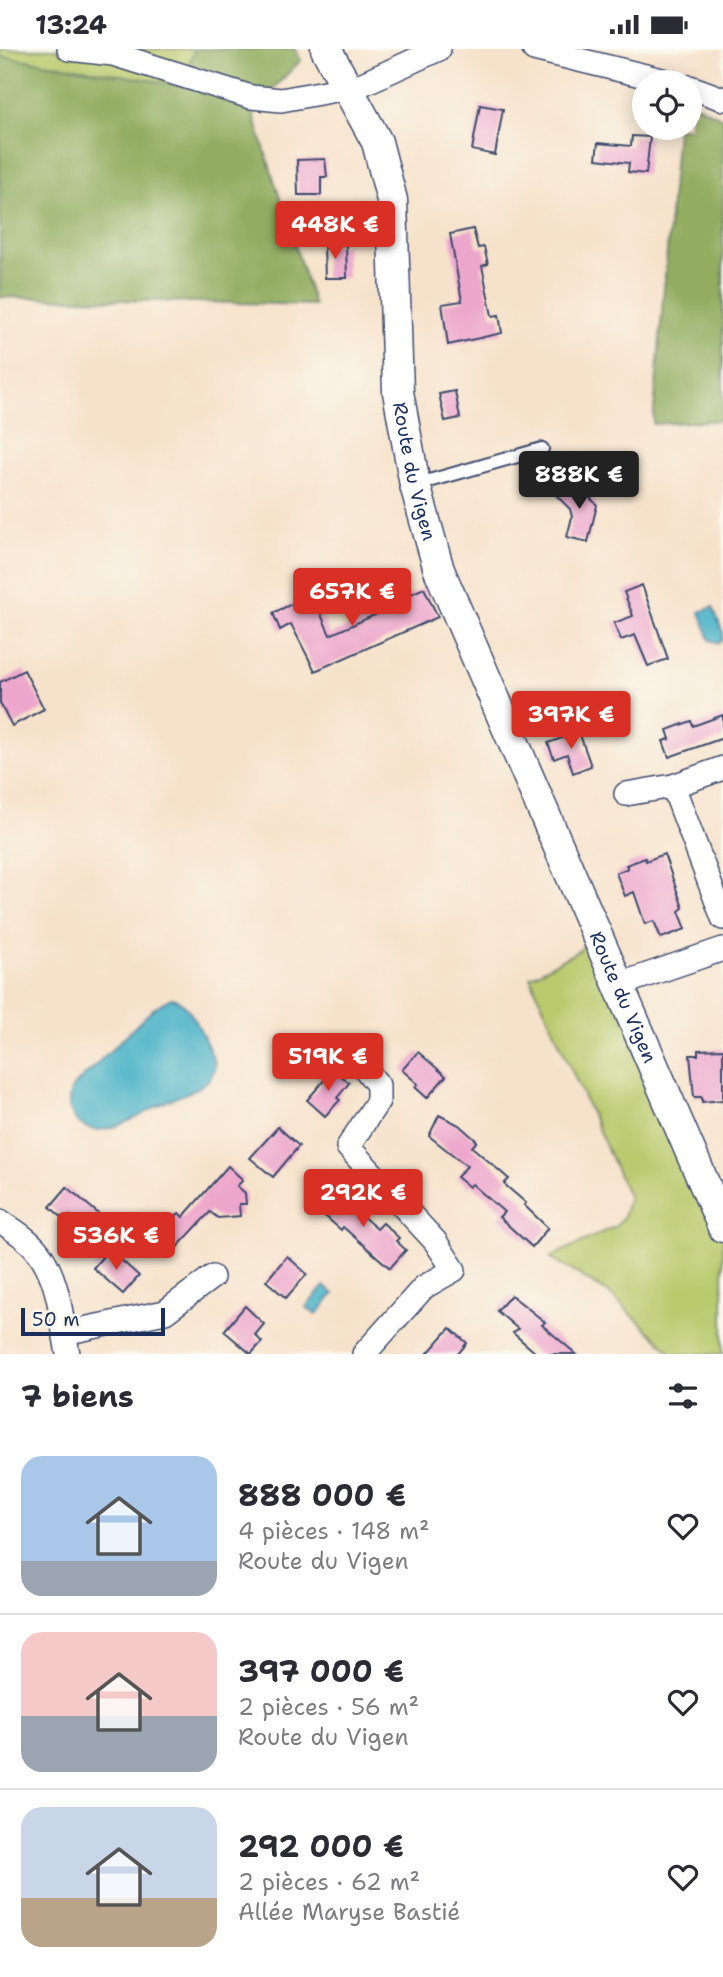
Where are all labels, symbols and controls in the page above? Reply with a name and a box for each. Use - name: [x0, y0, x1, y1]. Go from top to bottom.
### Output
- text: 13:24: [35, 7, 107, 42]
- map controls: [632, 70, 702, 140]
- button: locate: [632, 70, 702, 140]
- pin: 448K €: [278, 201, 392, 261]
- text: 448K €: [291, 209, 379, 239]
- street label: Route du Vigen: [388, 400, 442, 543]
- pin: 888K €: [522, 451, 636, 511]
- text: 888K €: [535, 459, 623, 489]
- pin: 657K €: [295, 569, 409, 628]
- text: 657K €: [309, 576, 395, 606]
- pin: 397K €: [514, 691, 628, 751]
- text: 397K €: [528, 699, 614, 729]
- street label: Route du Vigen: [584, 927, 663, 1067]
- pin: 519K €: [271, 1033, 385, 1093]
- text: 519K €: [288, 1041, 368, 1071]
- pin: 292K €: [306, 1169, 420, 1229]
- text: 292K €: [320, 1177, 406, 1207]
- pin: 536K €: [59, 1213, 173, 1272]
- text: 536K €: [73, 1220, 159, 1250]
- scale bar: [21, 1305, 164, 1337]
- text: 50 m: [32, 1307, 80, 1332]
- text: 7 biens: [21, 1376, 134, 1417]
- icon: filters: [664, 1377, 702, 1415]
- text: 888 000 €: [238, 1475, 406, 1516]
- icon: home: [77, 1484, 161, 1568]
- icon: heart: [664, 1507, 702, 1545]
- text: 4 pièces · 148 m²: [238, 1516, 430, 1546]
- text: Route du Vigen: [238, 1546, 409, 1576]
- text: 397 000 €: [238, 1651, 404, 1692]
- icon: home: [77, 1660, 161, 1744]
- icon: heart: [664, 1683, 702, 1721]
- text: 2 pièces · 56 m²: [238, 1692, 419, 1722]
- text: Route du Vigen: [238, 1722, 409, 1752]
- text: 292 000 €: [238, 1826, 404, 1867]
- icon: home: [77, 1835, 161, 1919]
- icon: heart: [664, 1858, 702, 1896]
- text: 2 pièces · 62 m²: [238, 1867, 420, 1897]
- text: Allée Maryse Bastié: [238, 1897, 460, 1927]

